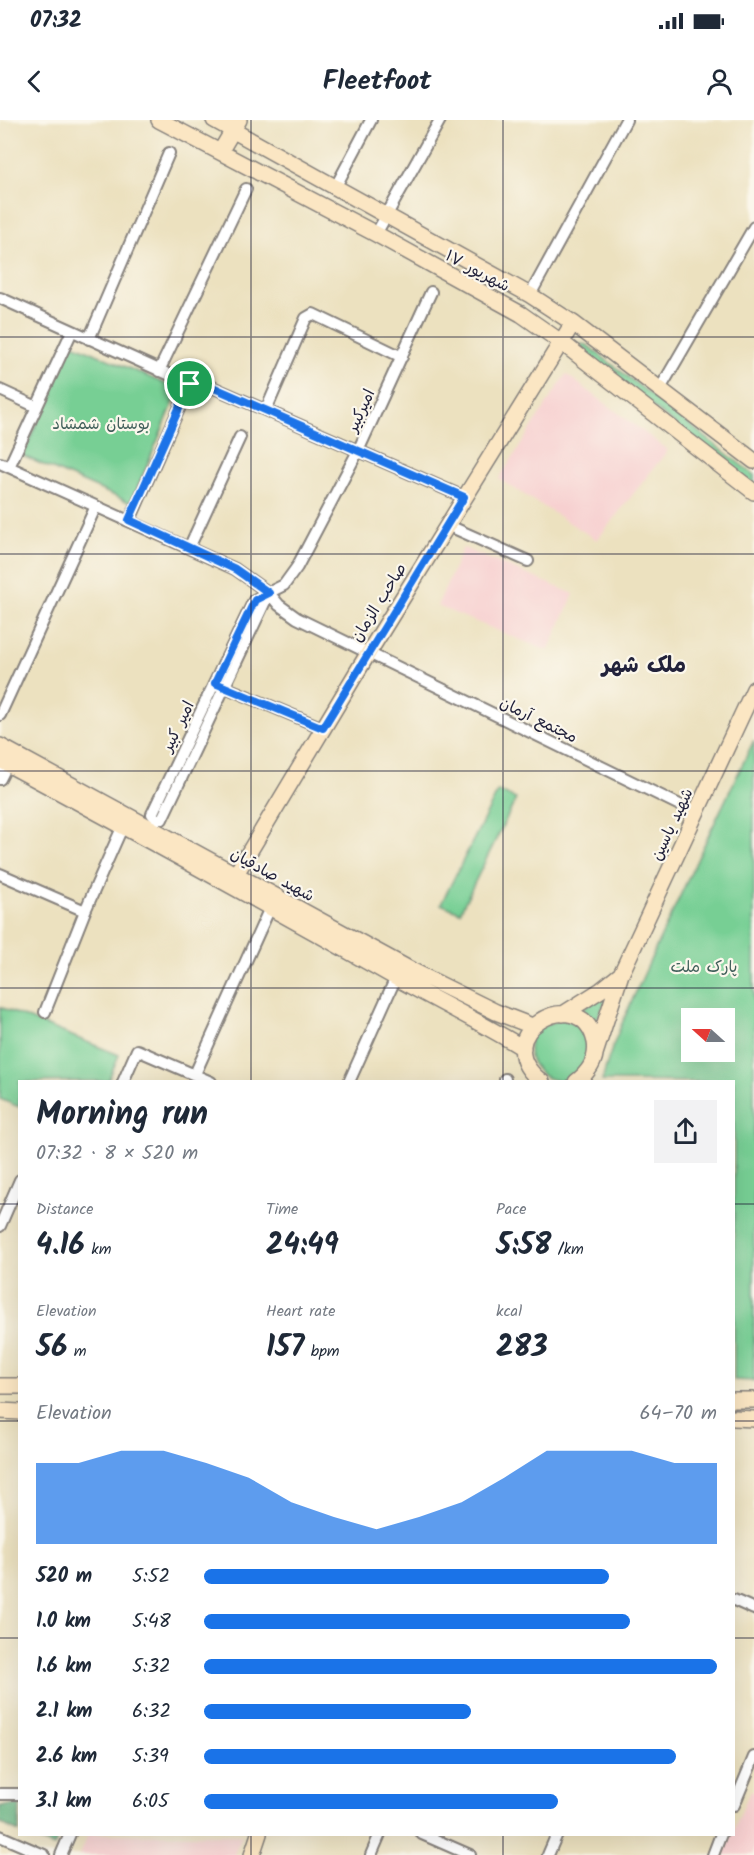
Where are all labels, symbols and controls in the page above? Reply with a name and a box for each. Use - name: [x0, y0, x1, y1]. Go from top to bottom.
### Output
- text: 07:32: [30, 4, 82, 39]
- text: Fleetfoot: [323, 60, 431, 103]
- icon: back: [18, 65, 51, 98]
- icon: person: [703, 65, 736, 98]
- street label: ۱۷ شهریور: [440, 244, 514, 299]
- pin: [164, 358, 215, 409]
- icon: arrive: [173, 367, 206, 400]
- street label: امیرکبیر: [340, 385, 382, 438]
- park label: بوستان شمشاد: [52, 412, 150, 437]
- street label: صاحب الزمان: [345, 558, 413, 647]
- district label: ملک شهر: [600, 649, 686, 684]
- street label: مجتمع آرمان: [495, 691, 581, 750]
- street label: امیر کبیر: [154, 697, 201, 758]
- street label: شهید یاسین: [645, 784, 700, 865]
- street label: شهید صادقیان: [226, 842, 319, 909]
- park label: پارک ملت: [671, 955, 737, 980]
- north arrow: [681, 1008, 735, 1062]
- map controls: [681, 1008, 735, 1062]
- text: Morning run: [36, 1089, 208, 1142]
- button: share: [654, 1100, 717, 1163]
- text: 07:32 · 8 × 520 m: [36, 1138, 198, 1170]
- text: Distance: [36, 1197, 94, 1222]
- text: Time: [266, 1197, 298, 1222]
- text: Pace: [496, 1197, 527, 1222]
- text: 4.16: [36, 1222, 85, 1270]
- text: 24:49: [266, 1222, 339, 1270]
- text: 5:58: [496, 1222, 551, 1270]
- text: km: [85, 1237, 111, 1262]
- text: /km: [551, 1237, 584, 1262]
- text: Elevation: [36, 1299, 97, 1324]
- text: Heart rate: [266, 1299, 336, 1324]
- text: kcal: [496, 1299, 522, 1324]
- text: 56: [36, 1324, 67, 1372]
- text: 157: [266, 1324, 304, 1372]
- text: 283: [496, 1324, 548, 1372]
- text: m: [67, 1339, 87, 1364]
- text: bpm: [304, 1339, 340, 1364]
- text: Elevation: [36, 1398, 112, 1430]
- text: 64–70 m: [640, 1398, 717, 1430]
- text: 520 m: [36, 1561, 92, 1593]
- text: 5:52: [132, 1561, 170, 1593]
- text: 1.0 km: [36, 1606, 91, 1638]
- text: 5:48: [132, 1606, 171, 1638]
- text: 1.6 km: [36, 1651, 92, 1683]
- text: 5:32: [132, 1651, 171, 1683]
- text: 2.1 km: [36, 1696, 92, 1728]
- text: 6:32: [132, 1696, 171, 1728]
- text: 2.6 km: [36, 1741, 97, 1773]
- text: 5:39: [132, 1741, 169, 1773]
- text: 3.1 km: [36, 1786, 92, 1818]
- text: 6:05: [132, 1786, 169, 1818]

